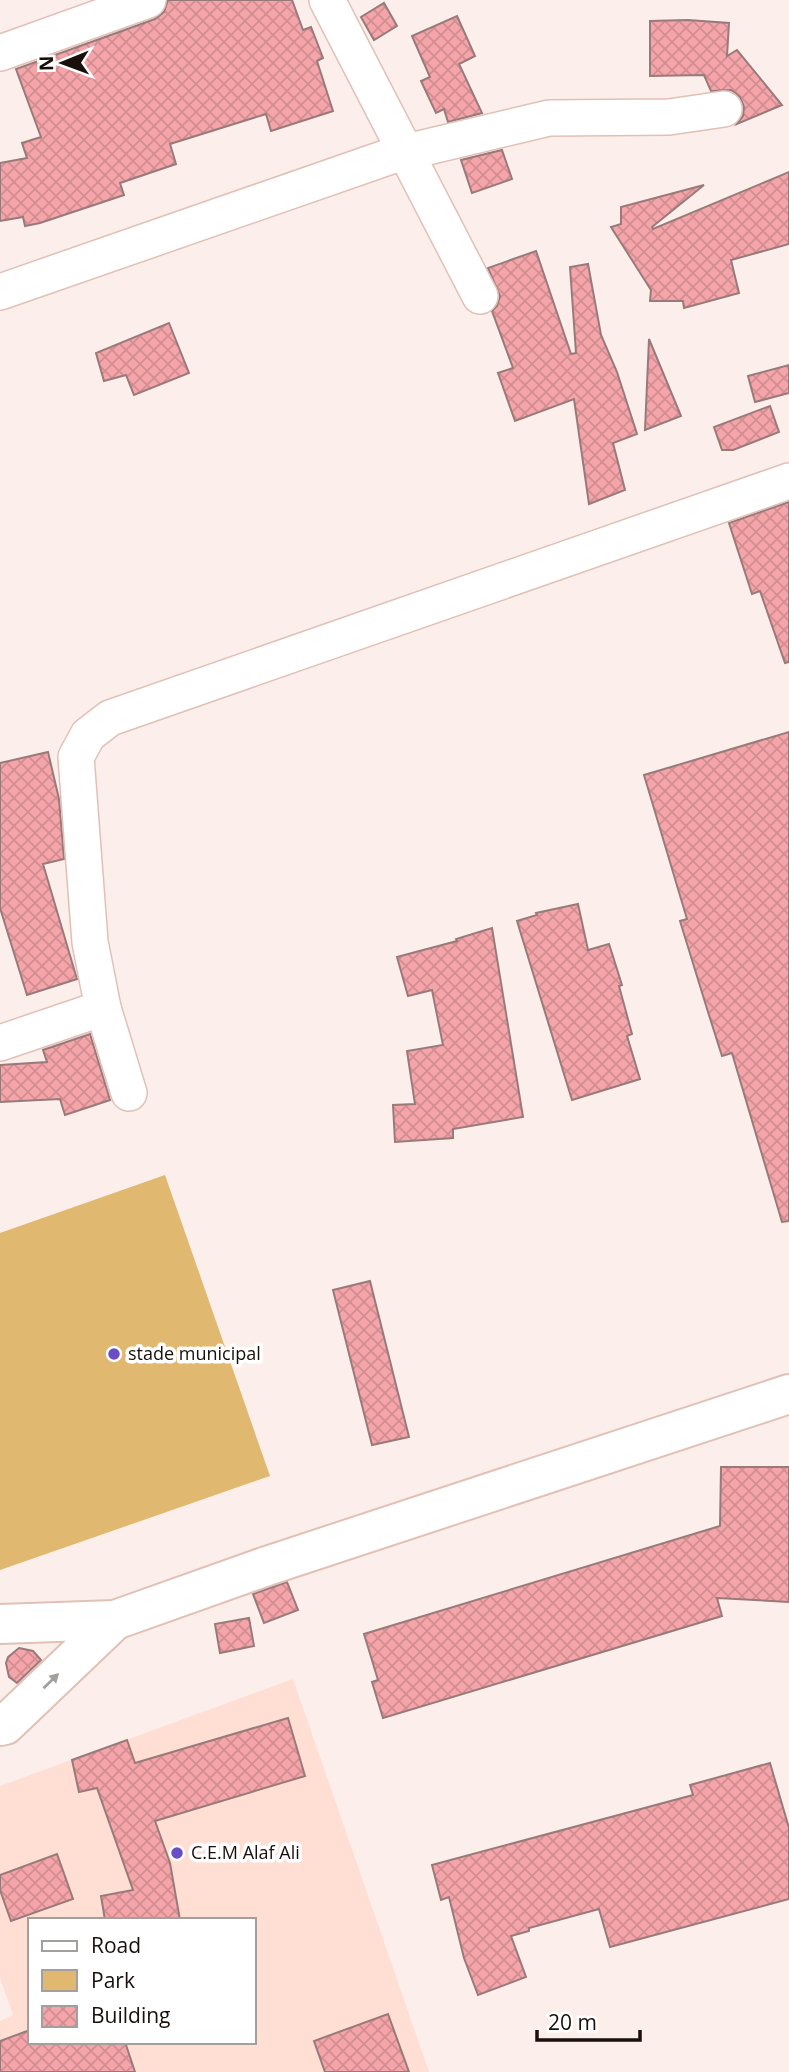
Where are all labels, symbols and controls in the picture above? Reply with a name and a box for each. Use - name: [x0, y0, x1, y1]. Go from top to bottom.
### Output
- north arrow: [28, 28, 98, 98]
- text: N: [33, 55, 59, 71]
- place label: stade municipal: [128, 1341, 261, 1365]
- marker: stade municipal: [106, 1346, 122, 1362]
- one-way arrow: [42, 1674, 59, 1690]
- place label: C.E.M Alaf Ali: [191, 1840, 300, 1864]
- marker: C.E.M Alaf Ali: [169, 1845, 185, 1861]
- legend: [28, 1918, 256, 2044]
- text: Road: [91, 1931, 141, 1959]
- text: Park: [91, 1966, 135, 1994]
- scale bar: [537, 1998, 640, 2042]
- text: Building: [91, 2001, 170, 2029]
- text: 20 m: [548, 2008, 597, 2036]

